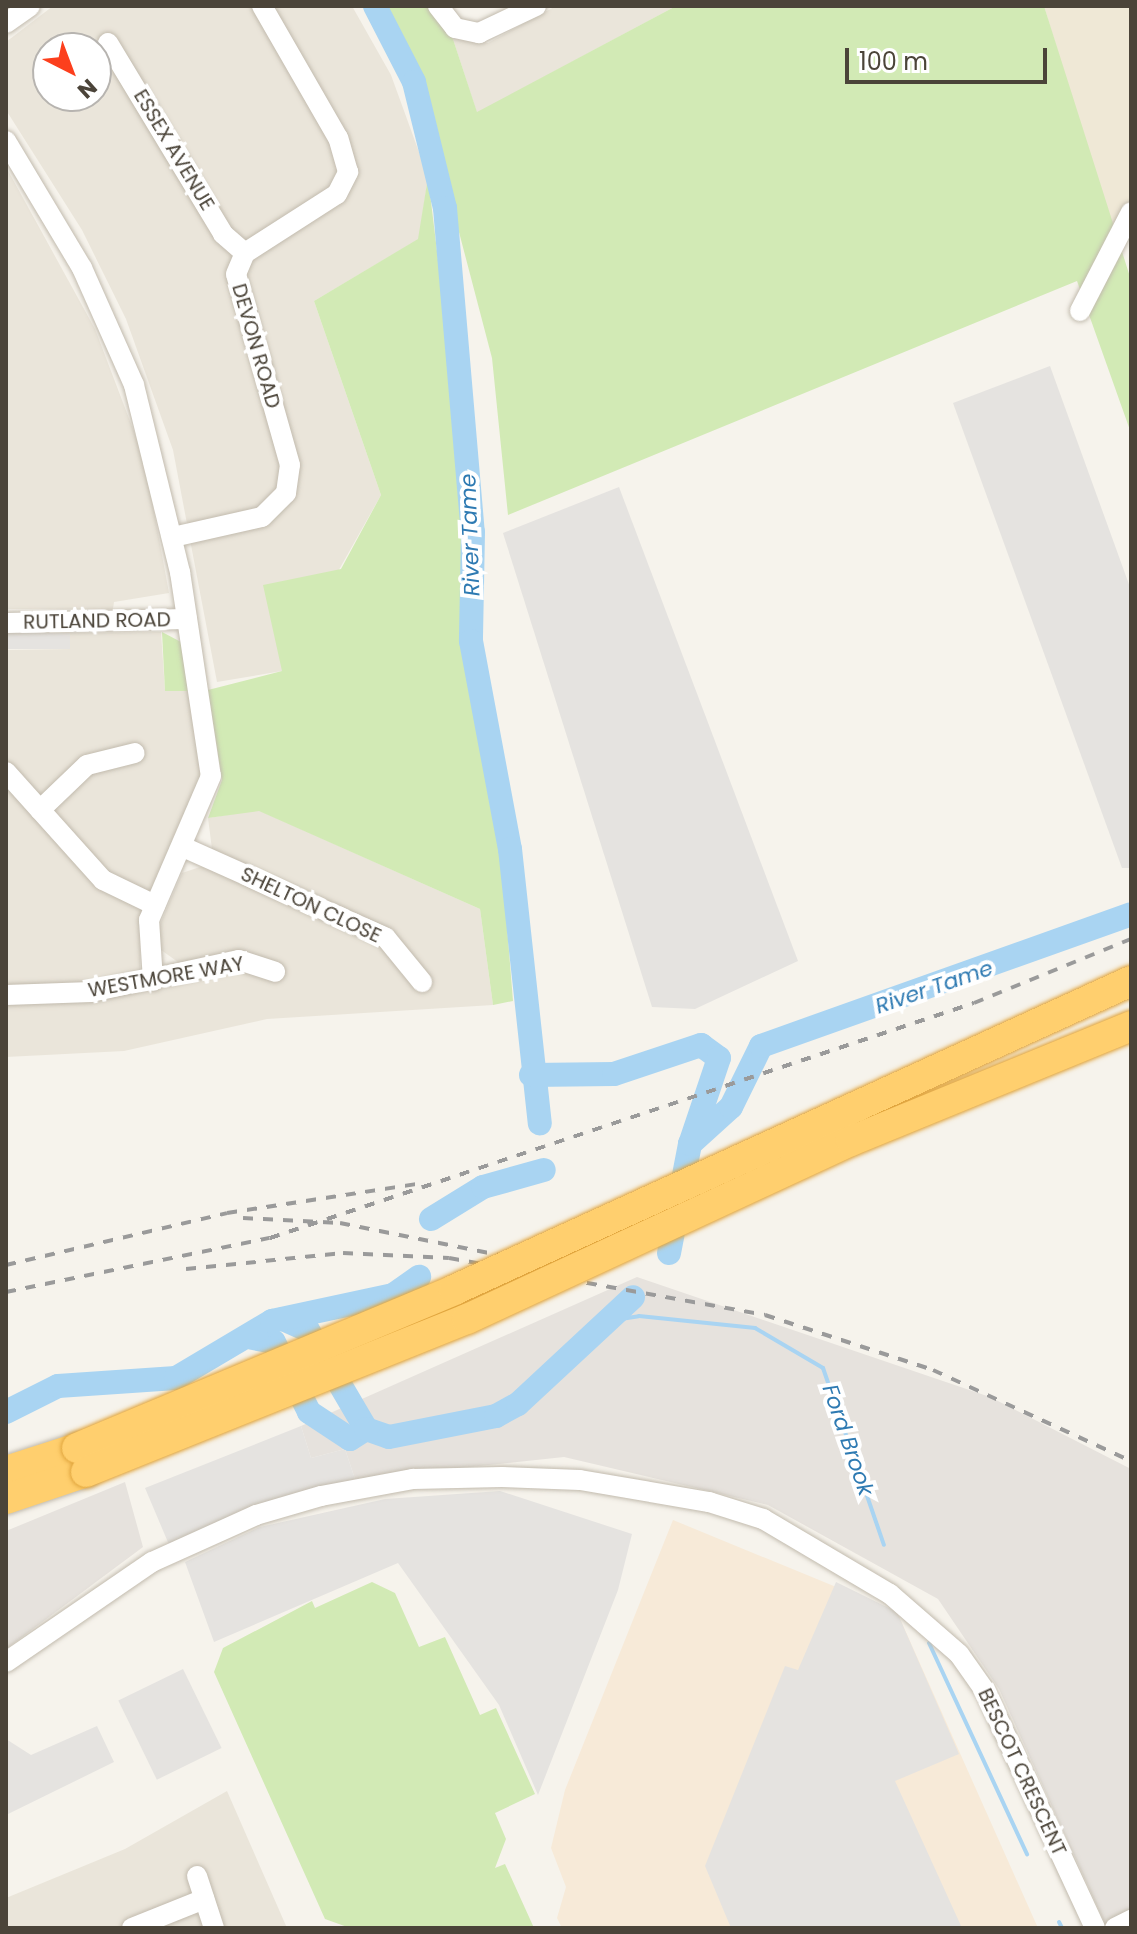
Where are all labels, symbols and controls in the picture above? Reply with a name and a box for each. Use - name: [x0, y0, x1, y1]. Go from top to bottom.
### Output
- north arrow: [32, 32, 112, 112]
- scale bar: [849, 32, 1051, 82]
- text: 100 m: [859, 45, 928, 78]
- text: N: [71, 72, 104, 106]
- street label: ESSEX AVENUE: [128, 85, 220, 215]
- street label: DEVON ROAD: [227, 281, 285, 411]
- water label: River Tame: [455, 473, 485, 597]
- street label: RUTLAND ROAD: [23, 608, 171, 634]
- street label: SHELTON CLOSE: [237, 862, 385, 948]
- street label: WESTMORE WAY: [86, 951, 246, 1003]
- water label: River Tame: [872, 955, 996, 1019]
- water label: Ford Brook: [817, 1381, 879, 1499]
- street label: BESCOT CRESCENT: [973, 1685, 1071, 1859]

